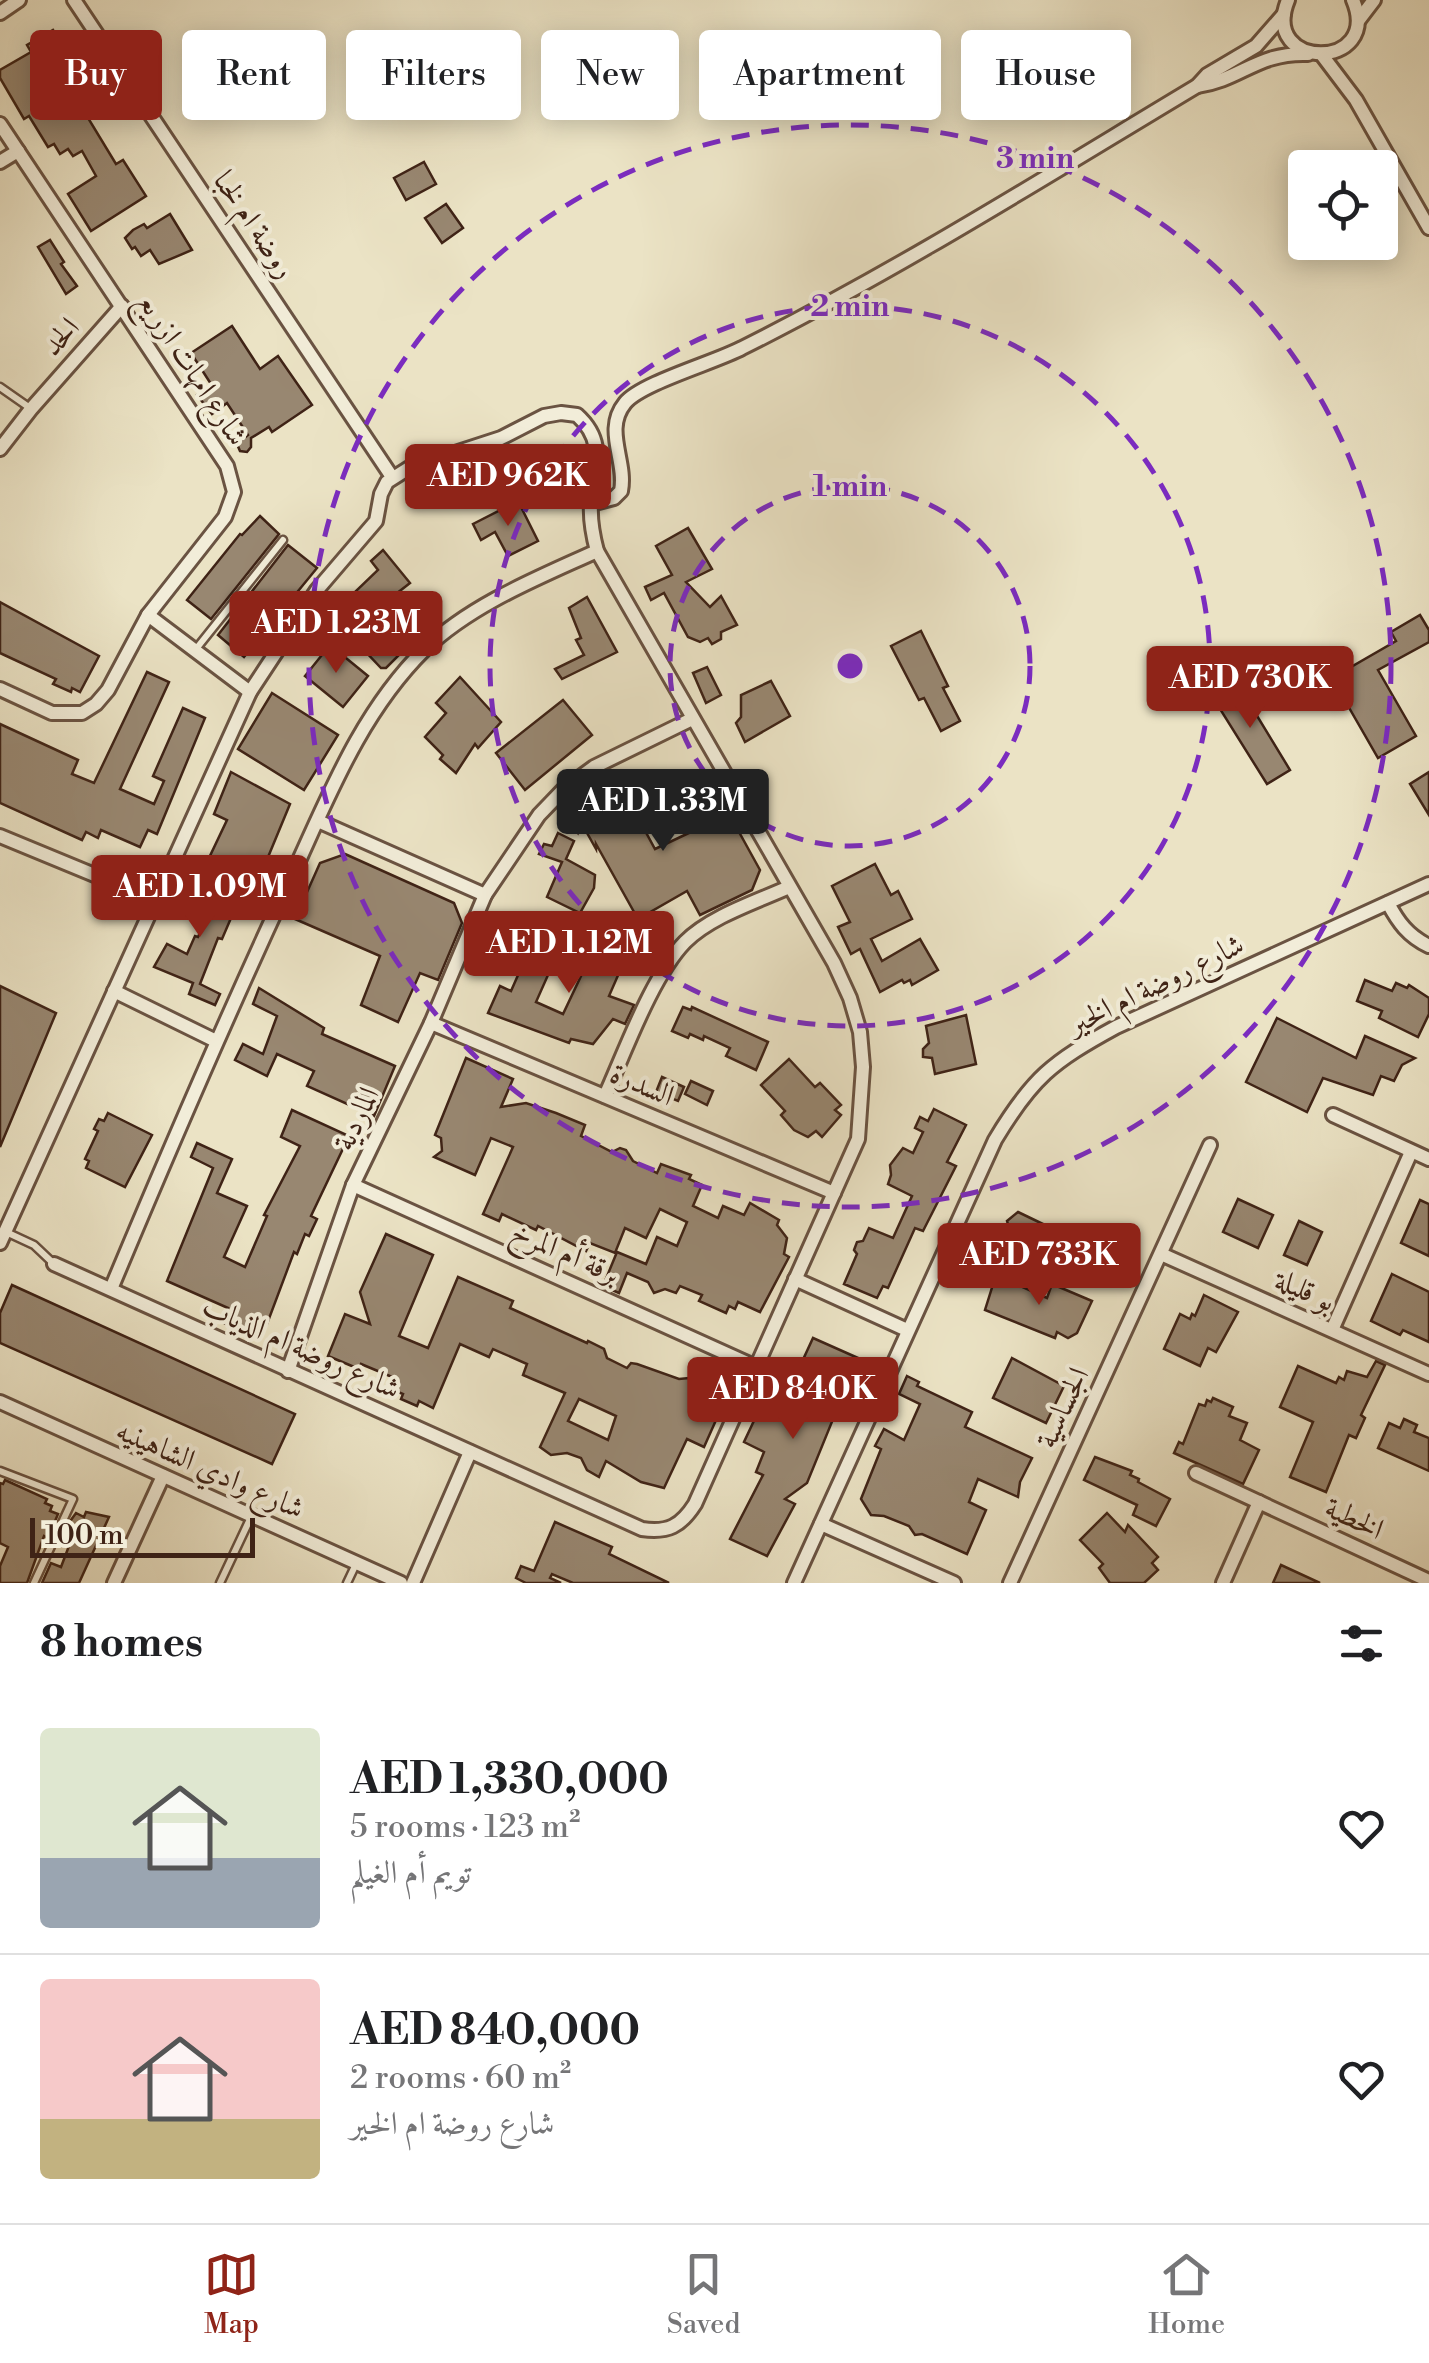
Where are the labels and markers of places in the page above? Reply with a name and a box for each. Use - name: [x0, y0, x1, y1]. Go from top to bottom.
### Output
- pin: AED 962K: [405, 444, 611, 529]
- pin: AED 1.23M: [222, 591, 450, 676]
- pin: AED 730K: [1147, 646, 1353, 731]
- centre of rings: [832, 648, 868, 684]
- pin: AED 1.33M: [549, 769, 777, 854]
- pin: AED 1.09M: [86, 855, 314, 940]
- pin: AED 1.12M: [455, 911, 683, 996]
- pin: AED 733K: [936, 1223, 1142, 1308]
- pin: AED 840K: [690, 1357, 896, 1442]

